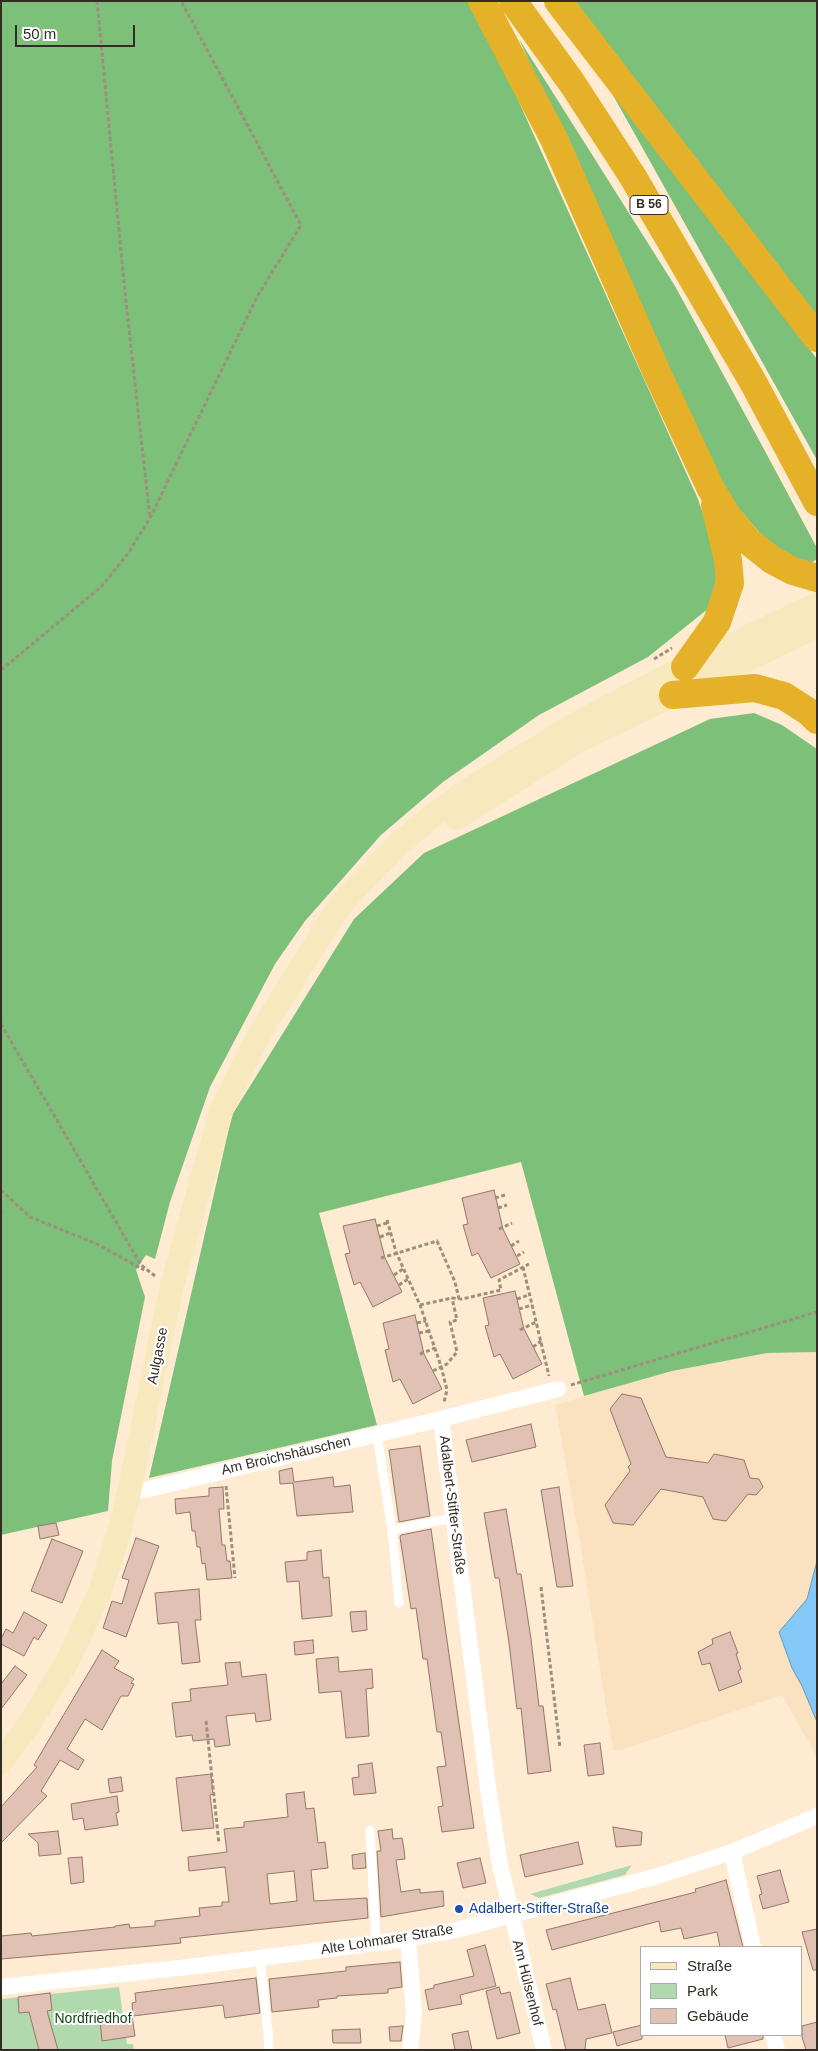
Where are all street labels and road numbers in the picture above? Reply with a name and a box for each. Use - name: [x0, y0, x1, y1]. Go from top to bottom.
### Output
- road number: B 56: [630, 196, 668, 214]
- street label: Aulgasse: [144, 1326, 172, 1386]
- street label: Am Broichshäuschen: [220, 1433, 352, 1479]
- street label: Adalbert-Stifter-Straße: [435, 1434, 469, 1576]
- street label: Alte Lohmarer Straße: [320, 1921, 454, 1959]
- street label: Am Hülsenhof: [508, 1938, 546, 2028]

